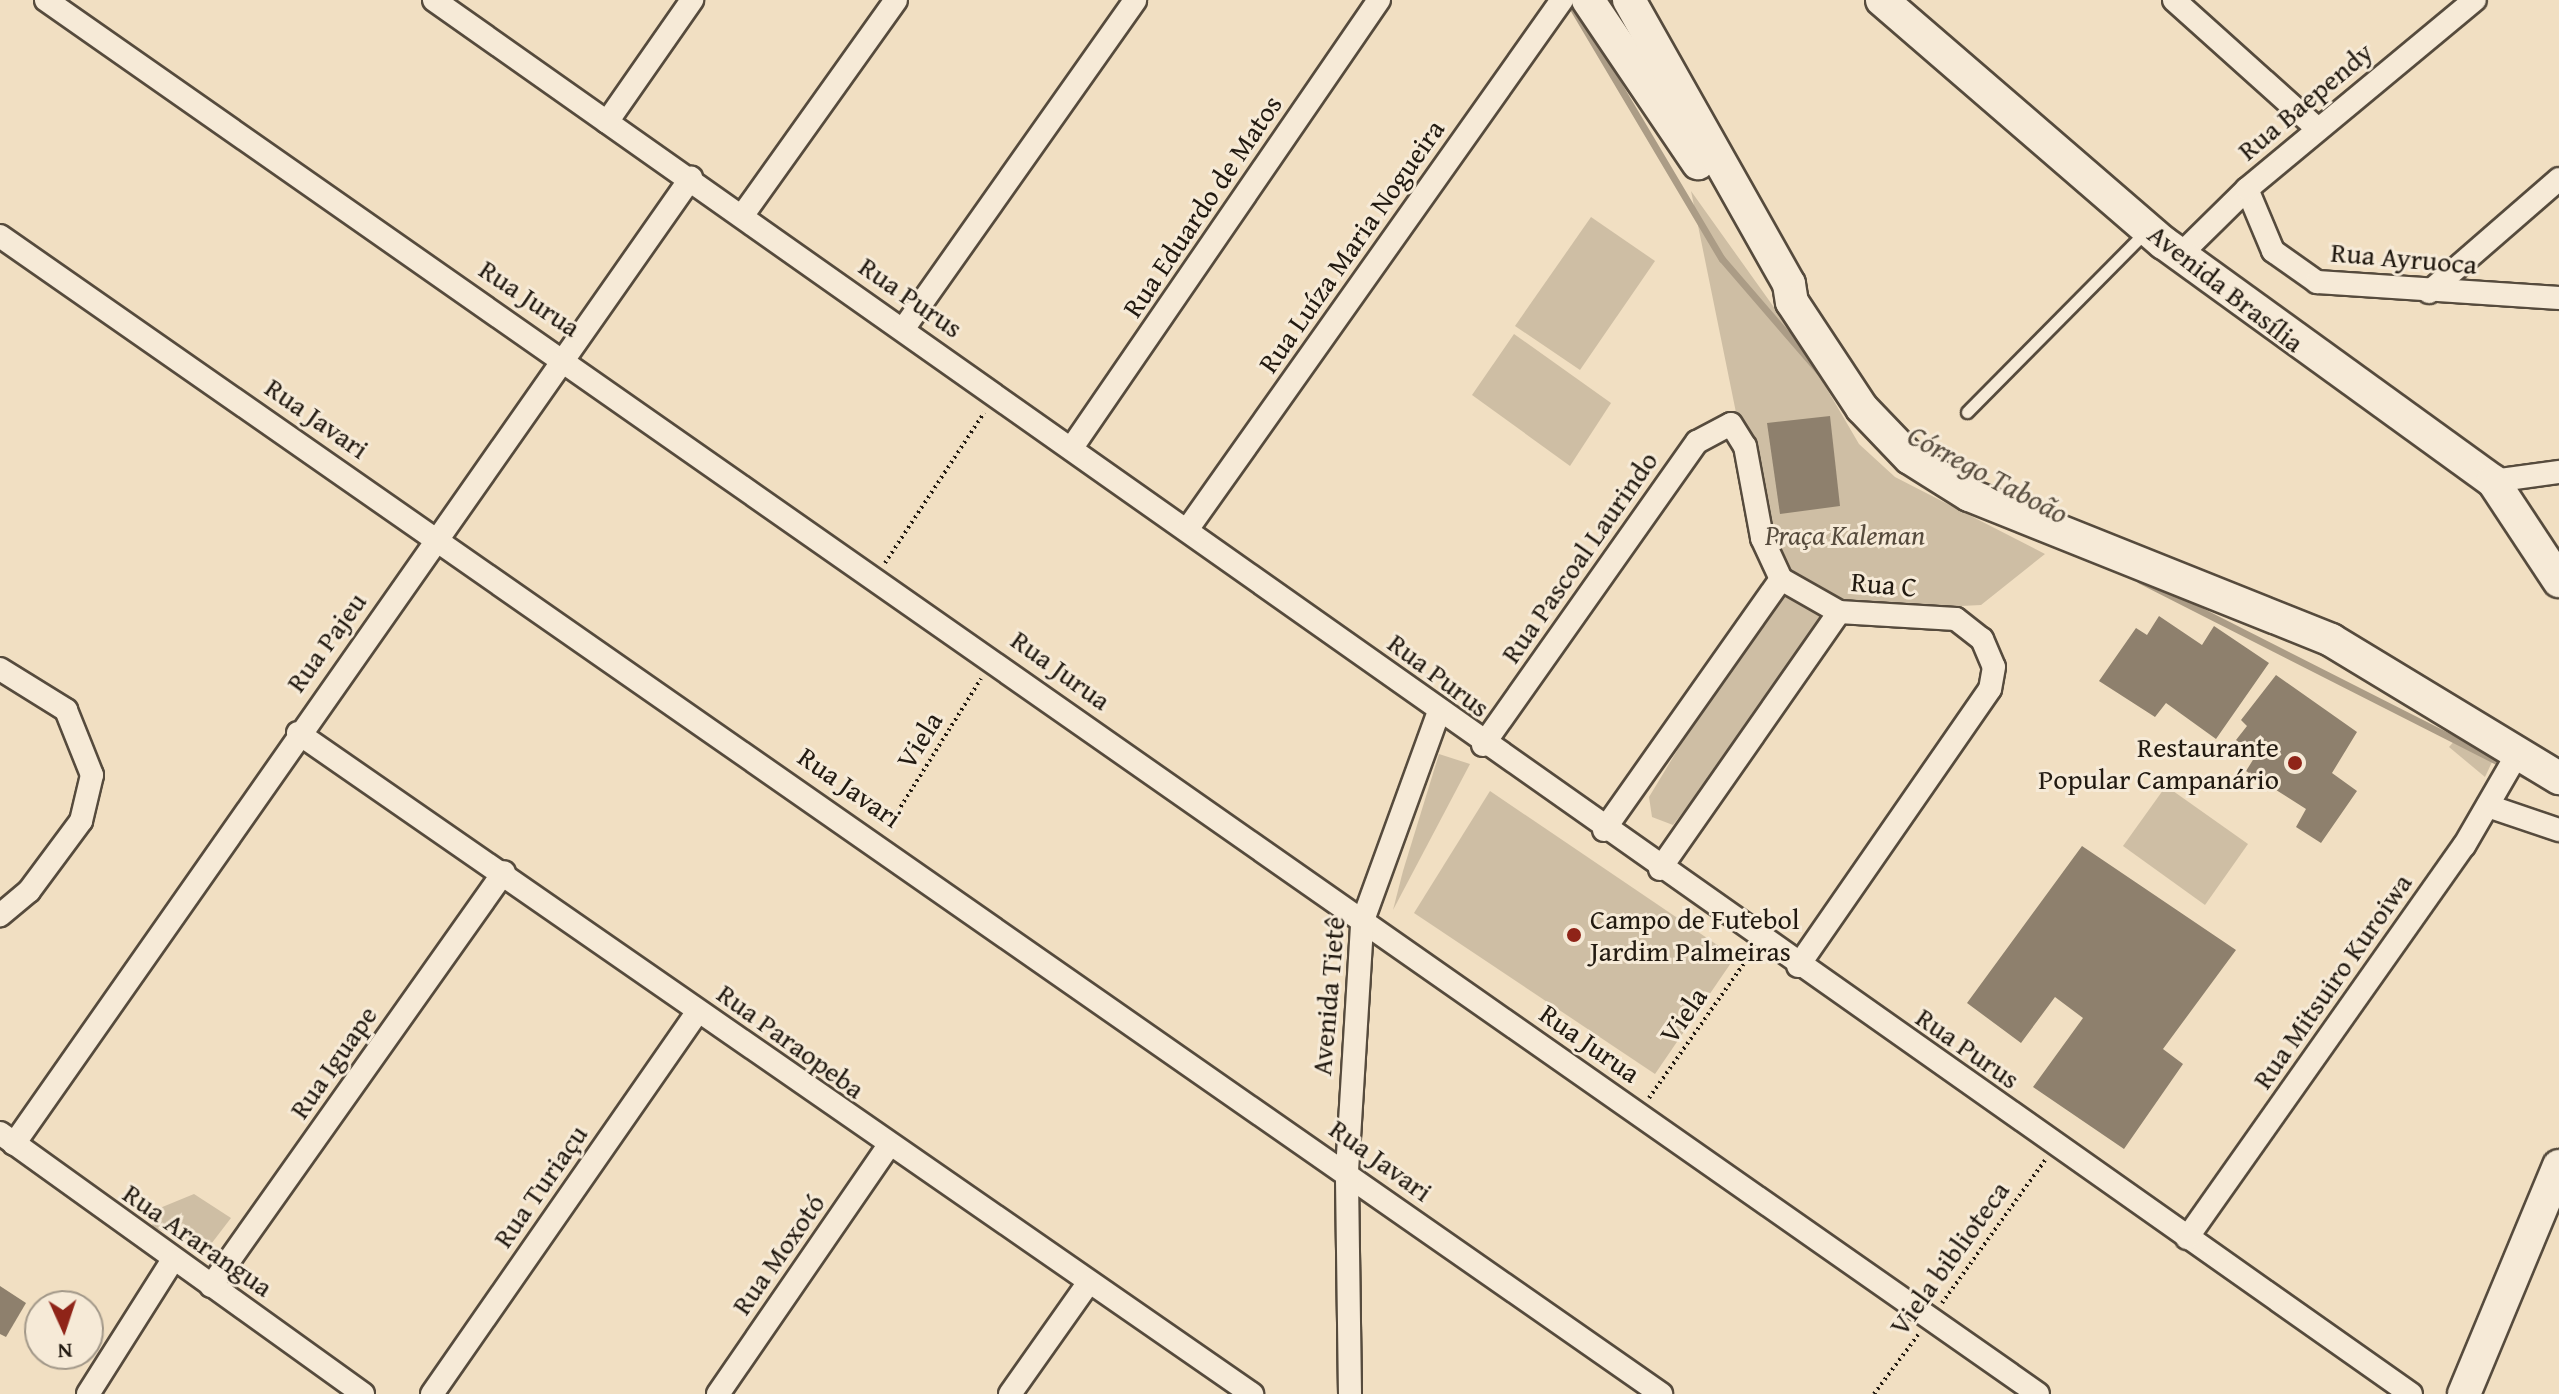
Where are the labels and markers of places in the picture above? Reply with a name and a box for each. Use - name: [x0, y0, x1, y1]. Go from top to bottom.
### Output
- place label: Restaurante Popular Campanário: [2038, 730, 2279, 796]
- marker: Restaurante Popular Campanário: [2286, 754, 2304, 772]
- place label: Campo de Futebol Jardim Palmeiras: [1590, 902, 1800, 968]
- marker: Campo de Futebol Jardim Palmeiras: [1565, 926, 1583, 944]

